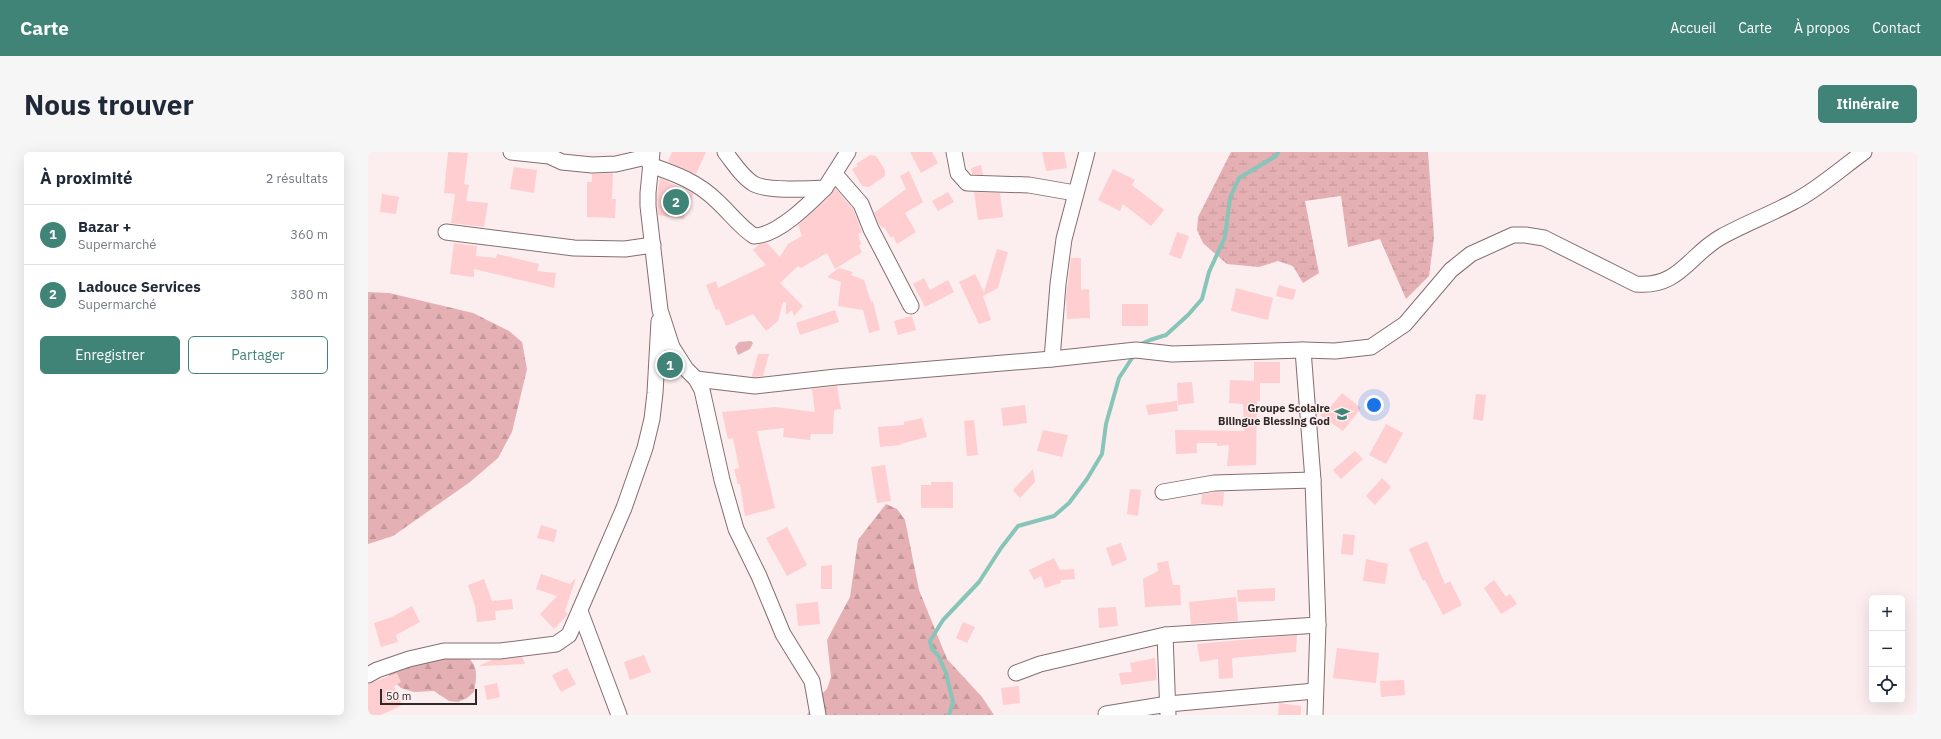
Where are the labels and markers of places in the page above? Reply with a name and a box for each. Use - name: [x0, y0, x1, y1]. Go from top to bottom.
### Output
- pin: 2: [663, 187, 689, 217]
- pin: 1: [657, 350, 683, 380]
- place label: Groupe Scolaire Bilingue Blessing God: [1218, 401, 1330, 428]
- school or university icon: Groupe Scolaire Bilingue Blessing God: [1333, 405, 1351, 423]

